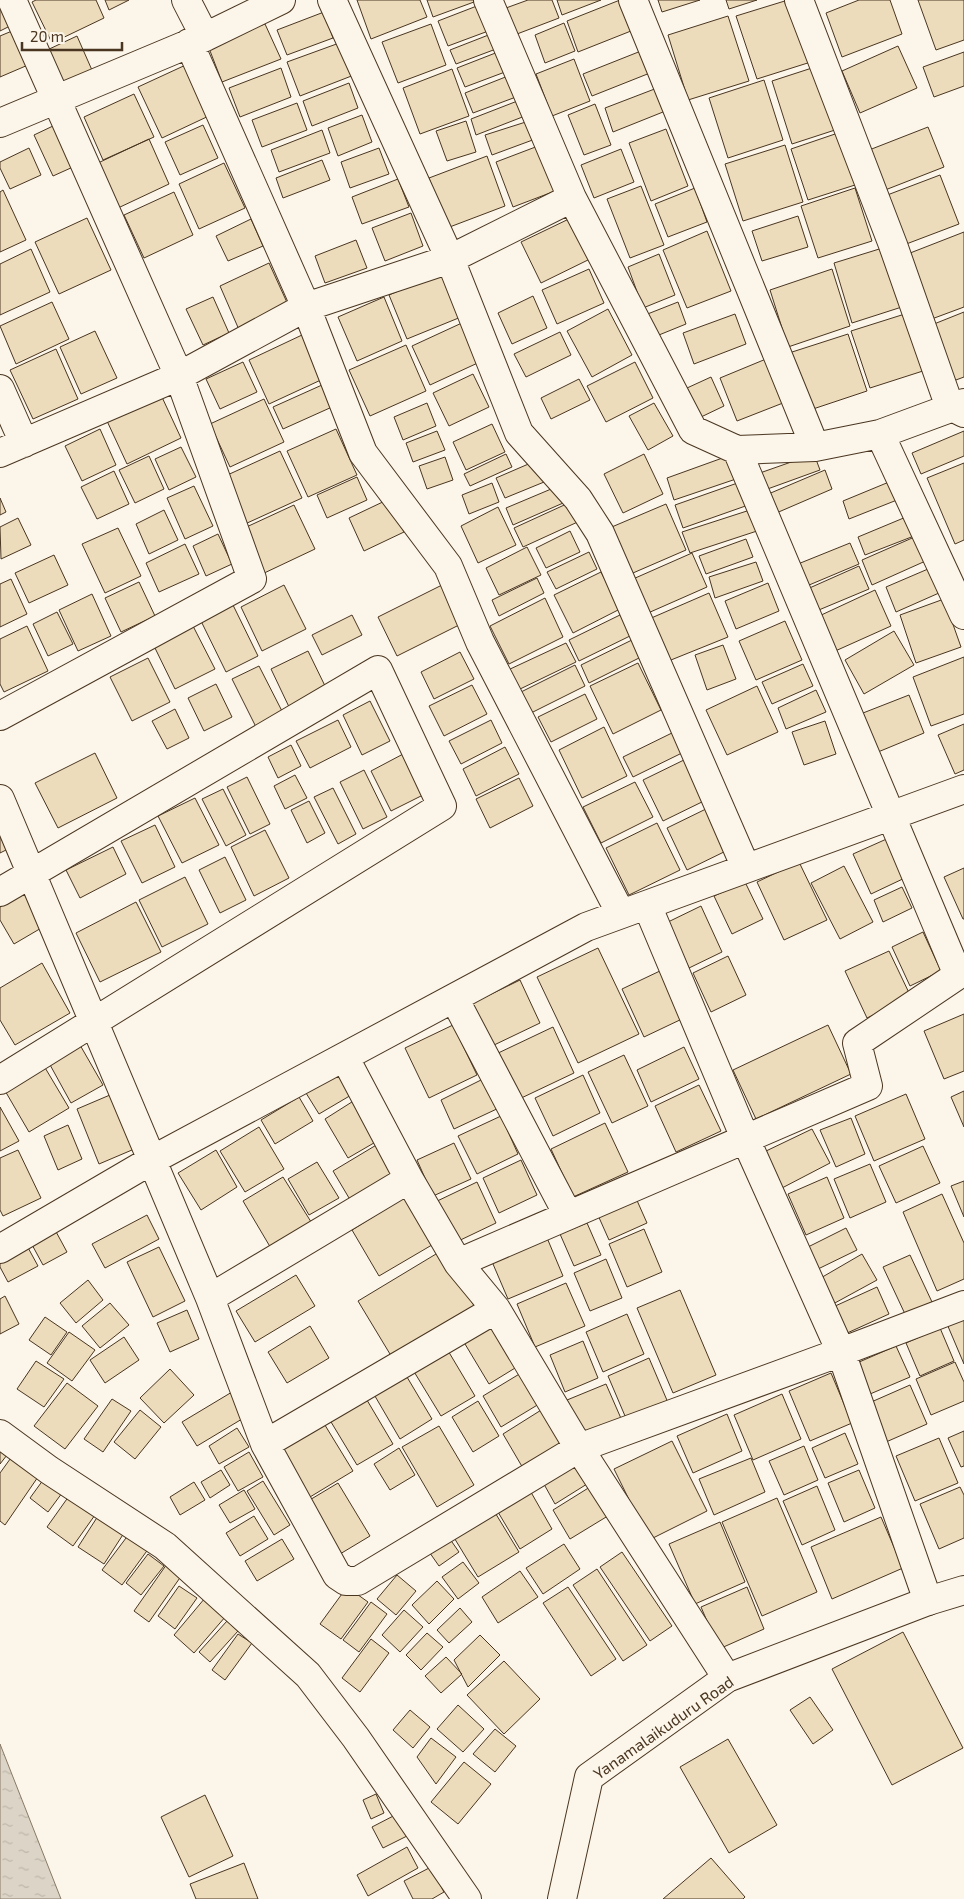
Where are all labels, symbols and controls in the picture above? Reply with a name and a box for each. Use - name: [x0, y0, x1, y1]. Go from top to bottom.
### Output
- scale bar: [22, 20, 122, 52]
- text: 20 m: [30, 27, 64, 45]
- street label: Yanamalaikuduru Road: [589, 1671, 737, 1783]

